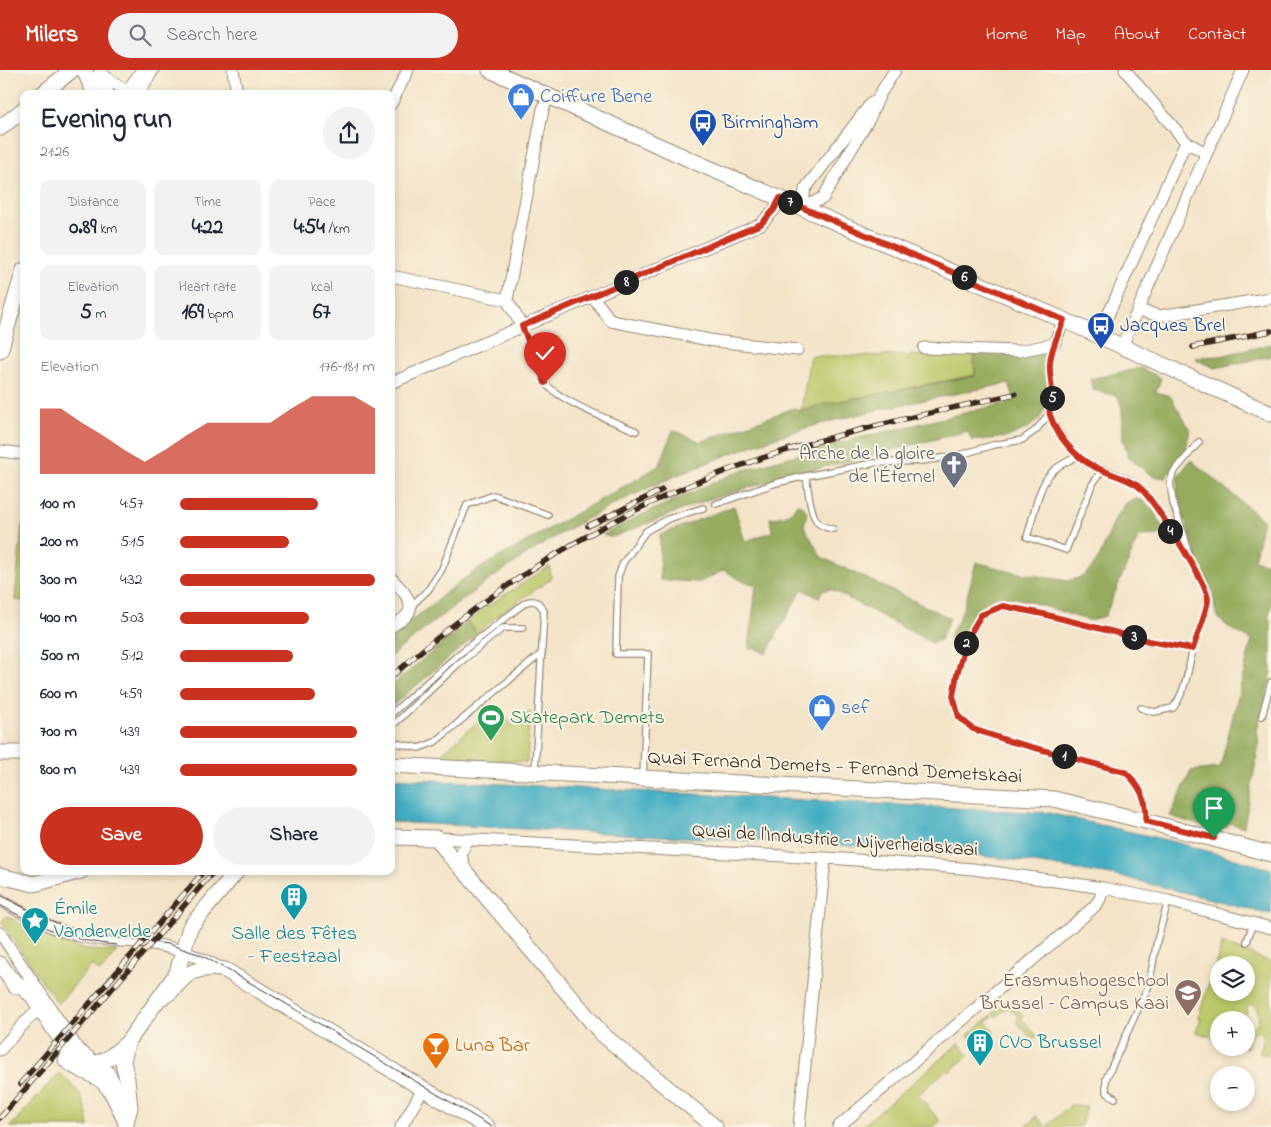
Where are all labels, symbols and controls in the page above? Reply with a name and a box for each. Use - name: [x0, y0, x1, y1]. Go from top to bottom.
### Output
- search box: [108, 13, 458, 58]
- text: Milers: [25, 18, 78, 53]
- icon: search: [126, 21, 154, 49]
- text: Search here: [166, 22, 257, 49]
- text: Home: [986, 22, 1027, 48]
- text: Map: [1055, 22, 1086, 48]
- text: About: [1114, 22, 1160, 48]
- text: Contact: [1188, 22, 1246, 48]
- shop icon: Coiffure Bene: [506, 82, 536, 121]
- place label: Coiffure Bene: [540, 83, 652, 112]
- text: Evening run: [40, 100, 172, 141]
- button: share: [323, 107, 375, 159]
- bus stop icon: Birmingham: [688, 108, 718, 147]
- place label: Birmingham: [721, 109, 818, 139]
- text: 21:26: [40, 140, 69, 164]
- pin: 7: [778, 190, 802, 214]
- text: Distance: [67, 192, 119, 213]
- text: Time: [194, 192, 221, 213]
- text: Pace: [308, 192, 335, 213]
- text: 7: [788, 192, 793, 213]
- text: 0.89: [69, 213, 97, 243]
- text: 4:22: [192, 213, 223, 243]
- text: 4:54: [294, 213, 325, 243]
- text: km: [97, 219, 117, 240]
- text: /km: [325, 219, 350, 240]
- pin: 6: [952, 264, 976, 290]
- text: 6: [961, 267, 968, 288]
- pin: 8: [614, 270, 638, 294]
- text: 8: [624, 272, 629, 293]
- text: Elevation: [67, 277, 119, 298]
- text: Heart rate: [179, 277, 236, 298]
- text: kcal: [311, 277, 333, 298]
- text: 5: [80, 298, 92, 328]
- text: 169: [182, 298, 204, 328]
- text: 67: [313, 298, 331, 328]
- text: m: [92, 304, 106, 325]
- text: bpm: [204, 304, 233, 325]
- bus stop icon: Jacques Brel: [1086, 311, 1116, 350]
- place label: Jacques Brel: [1120, 312, 1225, 341]
- pin: [524, 332, 566, 383]
- icon: check: [531, 339, 559, 367]
- text: Elevation: [40, 355, 99, 379]
- text: 176–181 m: [319, 355, 375, 379]
- pin: 5: [1040, 386, 1064, 410]
- text: 5: [1048, 388, 1057, 409]
- place label: Arche de la gloire de l'Éternel: [799, 440, 935, 492]
- church icon: Arche de la gloire de l'Éternel: [939, 450, 969, 489]
- text: 100 m: [40, 492, 75, 516]
- text: 4:57: [120, 492, 144, 516]
- pin: 4: [1158, 518, 1182, 544]
- text: 4: [1168, 521, 1173, 542]
- text: 200 m: [40, 530, 78, 554]
- text: 5:15: [120, 530, 145, 554]
- text: 300 m: [40, 568, 77, 592]
- text: 4:32: [120, 568, 143, 592]
- text: 400 m: [40, 606, 77, 630]
- text: 5:03: [120, 606, 144, 630]
- pin: 3: [1122, 624, 1146, 650]
- text: 3: [1132, 627, 1137, 648]
- pin: 2: [954, 630, 978, 656]
- text: 2: [963, 633, 970, 654]
- text: 500 m: [40, 644, 79, 668]
- text: 5:12: [120, 644, 144, 668]
- text: 600 m: [40, 682, 77, 706]
- text: 4:59: [120, 682, 142, 706]
- shop icon: sef: [807, 693, 837, 732]
- place label: sef: [841, 694, 870, 723]
- sports icon: Skatepark Demets: [476, 703, 506, 742]
- place label: Skatepark Demets: [510, 704, 665, 733]
- text: 700 m: [40, 720, 77, 744]
- text: 4:39: [120, 720, 139, 744]
- street label: Quai Fernand Demets - Fernand Demetskaai: [647, 744, 1023, 792]
- pin: 1: [1052, 744, 1076, 768]
- text: 1: [1062, 746, 1067, 767]
- text: 800 m: [40, 758, 76, 782]
- text: 4:39: [120, 758, 139, 782]
- pin: [1193, 787, 1235, 838]
- icon: arrive: [1200, 794, 1228, 822]
- button: Save: [40, 807, 203, 865]
- button: Share: [213, 807, 375, 865]
- street label: Quai de l'Industrie - Nijverheidskaai: [691, 817, 979, 865]
- building icon: Salle des Fêtes - Feestzaal: [279, 882, 309, 921]
- place label: Émile Vandervelde: [53, 895, 151, 947]
- place icon: Émile Vandervelde: [20, 906, 50, 945]
- place label: Salle des Fêtes - Feestzaal: [231, 920, 357, 972]
- map controls: [1210, 956, 1255, 1111]
- button: layers: [1210, 956, 1255, 1001]
- place label: Erasmushogeschool Brussel – Campus Kaai: [979, 967, 1169, 1019]
- school or university icon: Erasmushogeschool Brussel – Campus Kaai: [1173, 978, 1203, 1017]
- button: +: [1210, 1011, 1255, 1056]
- building icon: CVO Brussel: [965, 1028, 995, 1067]
- place label: CVO Brussel: [999, 1029, 1101, 1058]
- bar icon: Luna Bar: [421, 1031, 451, 1070]
- place label: Luna Bar: [455, 1032, 531, 1061]
- button: −: [1210, 1066, 1255, 1111]

